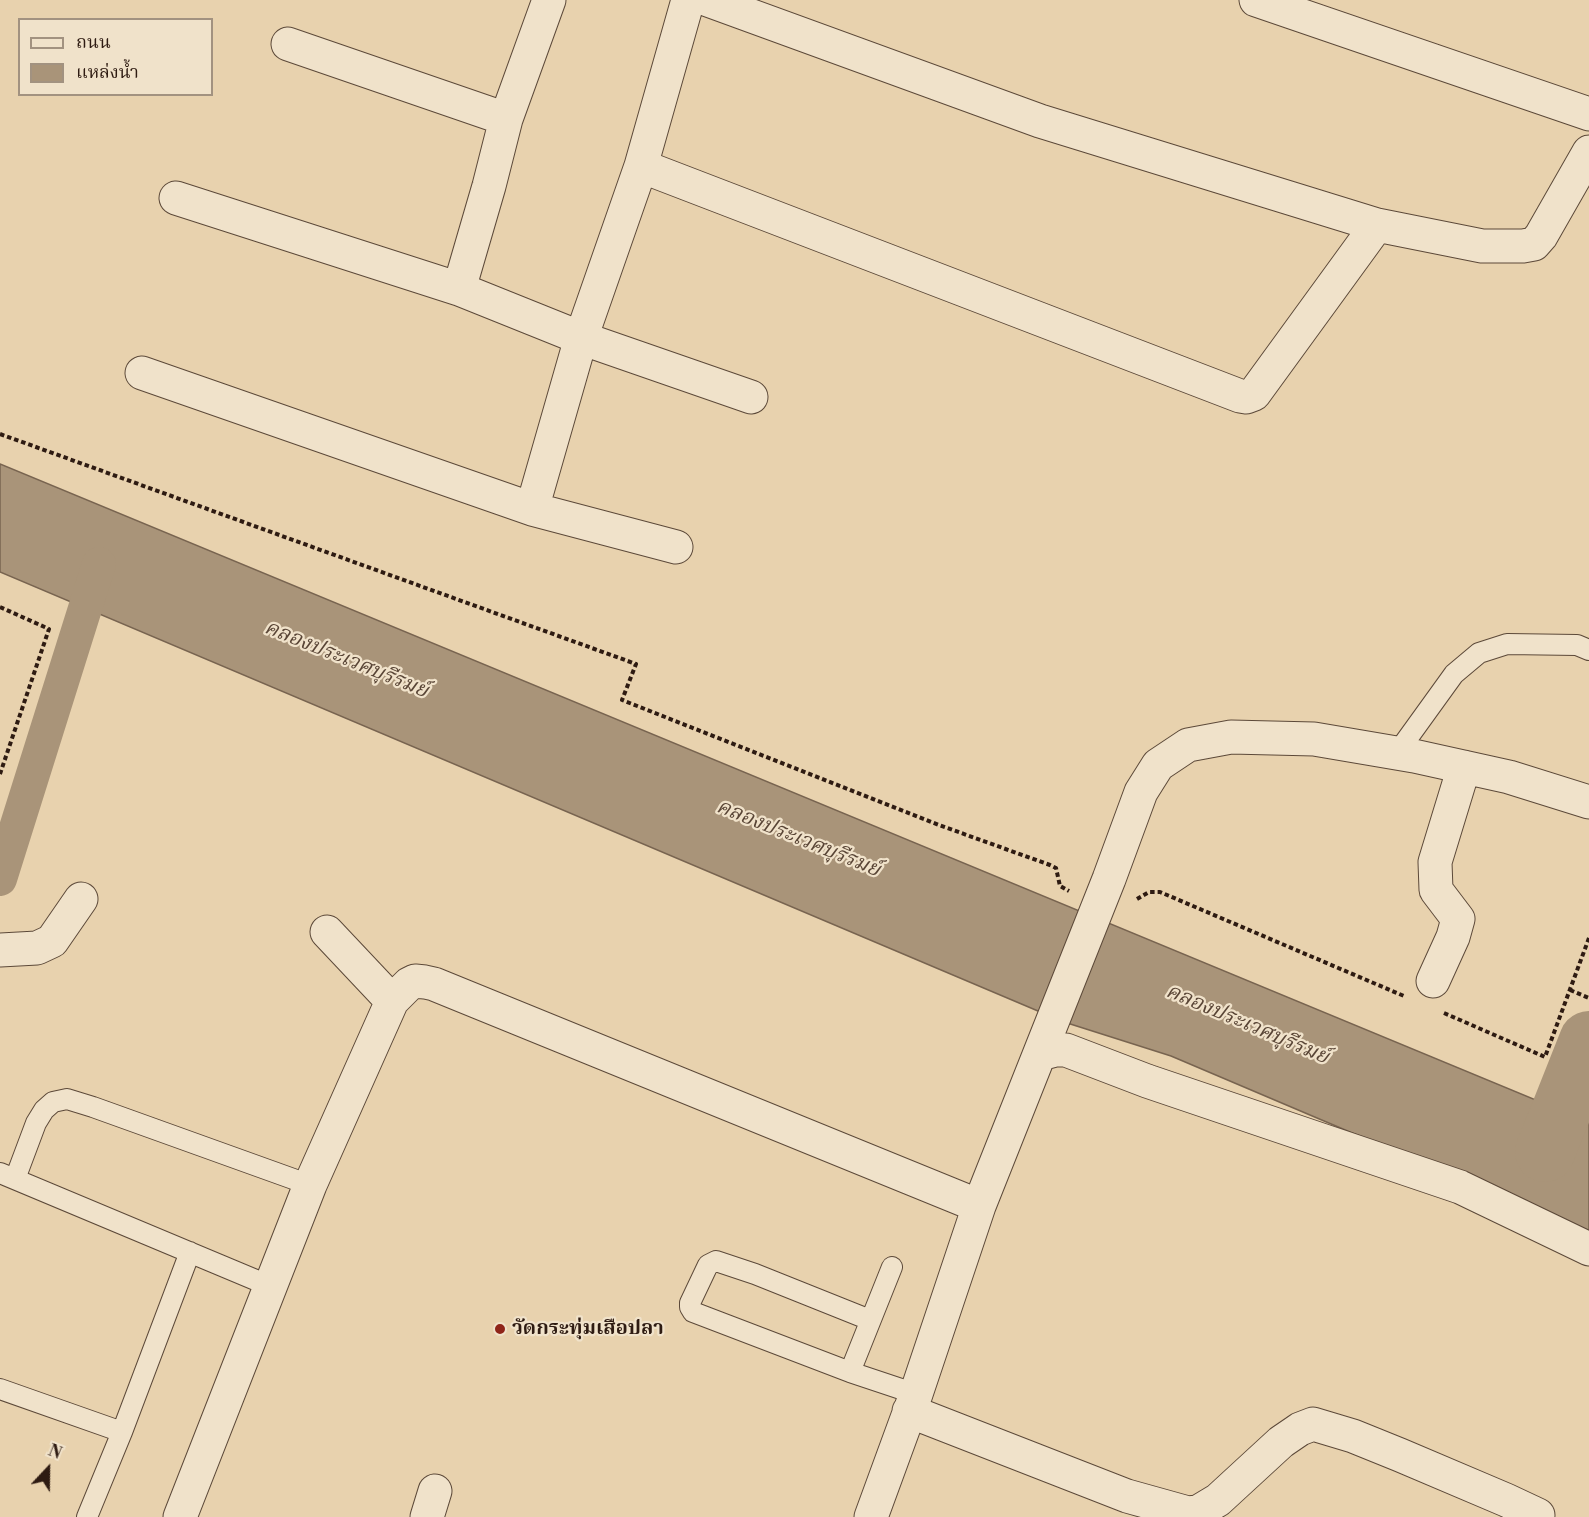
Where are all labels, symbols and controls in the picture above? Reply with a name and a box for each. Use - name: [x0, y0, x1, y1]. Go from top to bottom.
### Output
- legend: [18, 18, 213, 96]
- text: ถนน: [76, 31, 111, 54]
- text: แหล่งน้ำ: [76, 61, 139, 84]
- water label: คลองประเวศบุรีรมย์: [260, 616, 432, 704]
- water label: คลองประเวศบุรีรมย์: [712, 795, 884, 883]
- water label: คลองประเวศบุรีรมย์: [1162, 979, 1332, 1071]
- place label: วัดกระทุ่มเสือปลา: [512, 1317, 664, 1341]
- marker: วัดกระทุ่มเสือปลา: [493, 1322, 507, 1336]
- north arrow: [18, 1439, 78, 1499]
- text: N: [45, 1441, 64, 1464]

